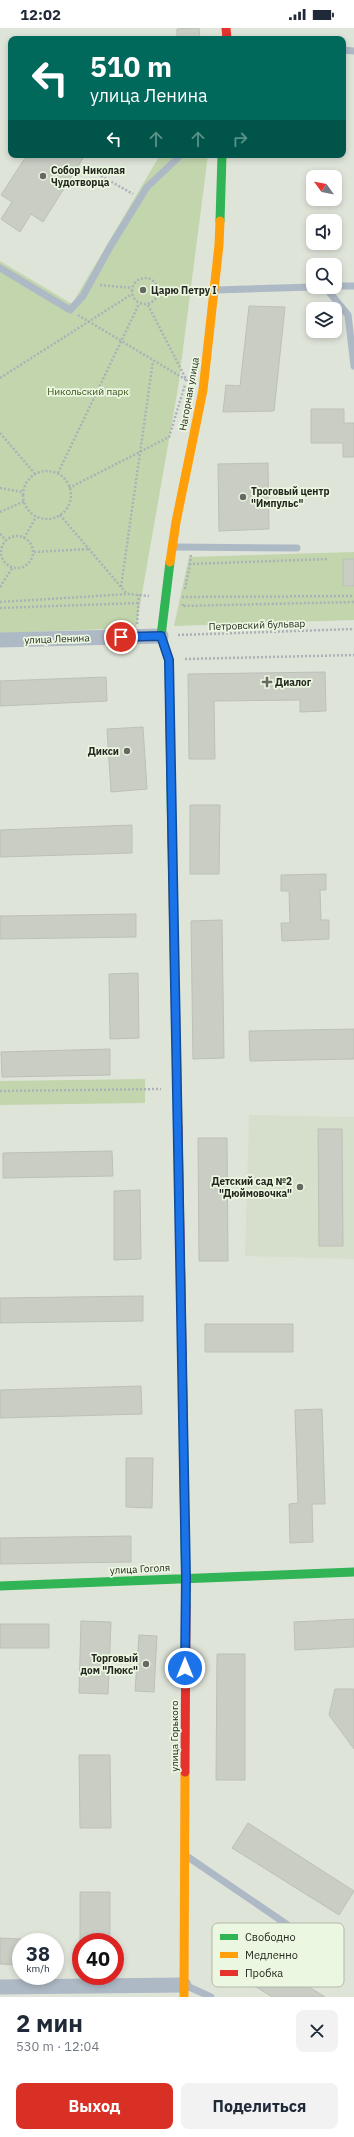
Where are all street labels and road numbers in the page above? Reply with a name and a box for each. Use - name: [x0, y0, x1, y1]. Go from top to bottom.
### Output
- street label: Нагорная улица: [176, 355, 202, 432]
- street label: Петровский бульвар: [209, 617, 306, 633]
- street label: улица Ленина: [24, 631, 91, 647]
- street label: улица Гоголя: [110, 1561, 170, 1577]
- street label: улица Горького: [168, 1700, 181, 1772]

